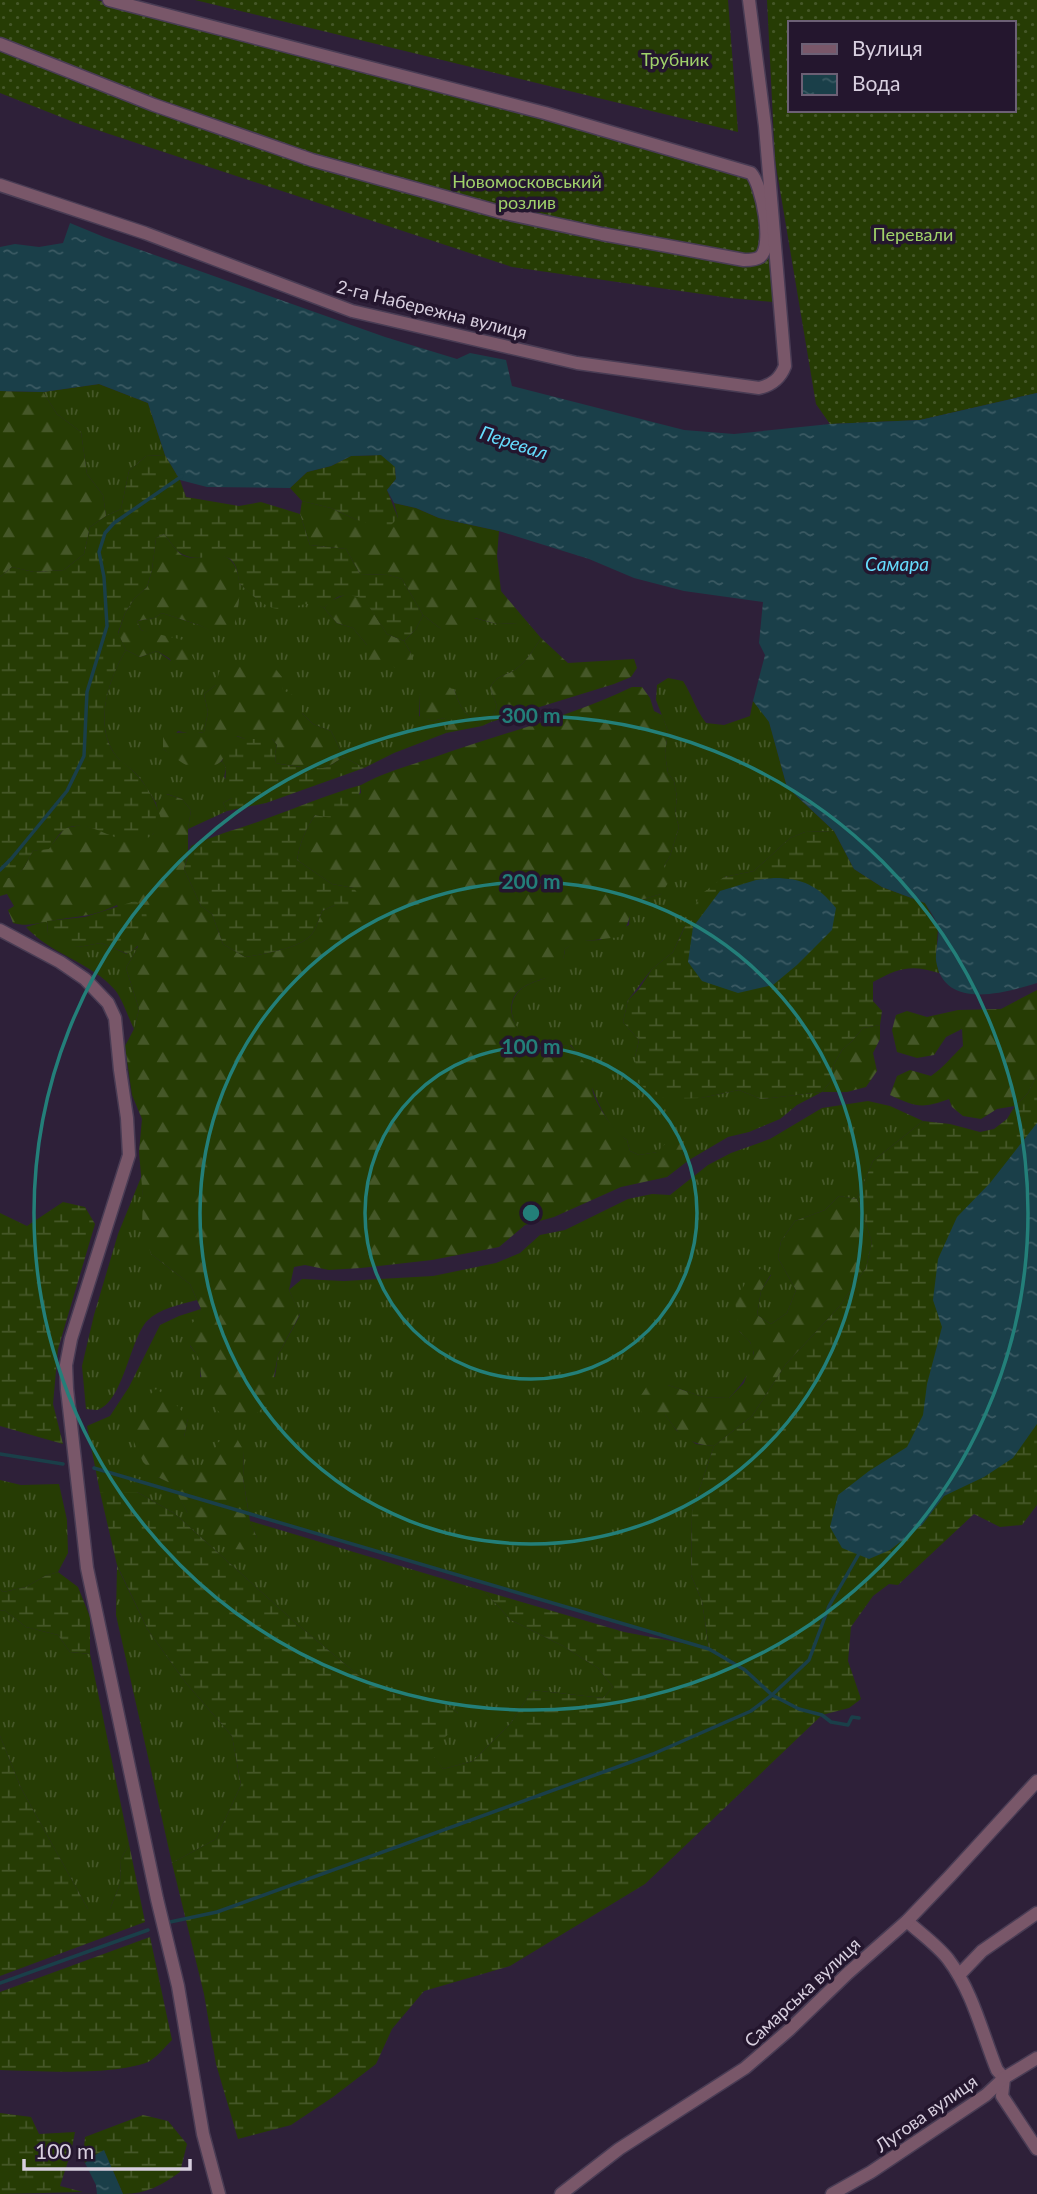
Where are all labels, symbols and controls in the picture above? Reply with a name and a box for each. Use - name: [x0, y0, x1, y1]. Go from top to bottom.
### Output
- legend: [788, 21, 1016, 112]
- text: Вулиця: [852, 35, 923, 60]
- park label: Трубник: [641, 48, 710, 70]
- text: Вода: [852, 70, 900, 95]
- park label: Новомосковський розлив: [452, 170, 602, 213]
- park label: Перевали: [873, 223, 953, 245]
- street label: 2-га Набережна вулиця: [334, 275, 530, 343]
- water label: Перевал: [477, 420, 551, 464]
- water label: Самара: [865, 552, 929, 575]
- text: 300 m: [501, 702, 561, 727]
- text: 200 m: [501, 868, 561, 893]
- text: 100 m: [501, 1033, 561, 1058]
- centre of rings: [519, 1201, 543, 1225]
- street label: Самарська вулиця: [739, 1933, 865, 2051]
- street label: Лугова вулиця: [870, 2070, 981, 2157]
- scale bar: [24, 2128, 191, 2172]
- text: 100 m: [35, 2138, 94, 2163]

